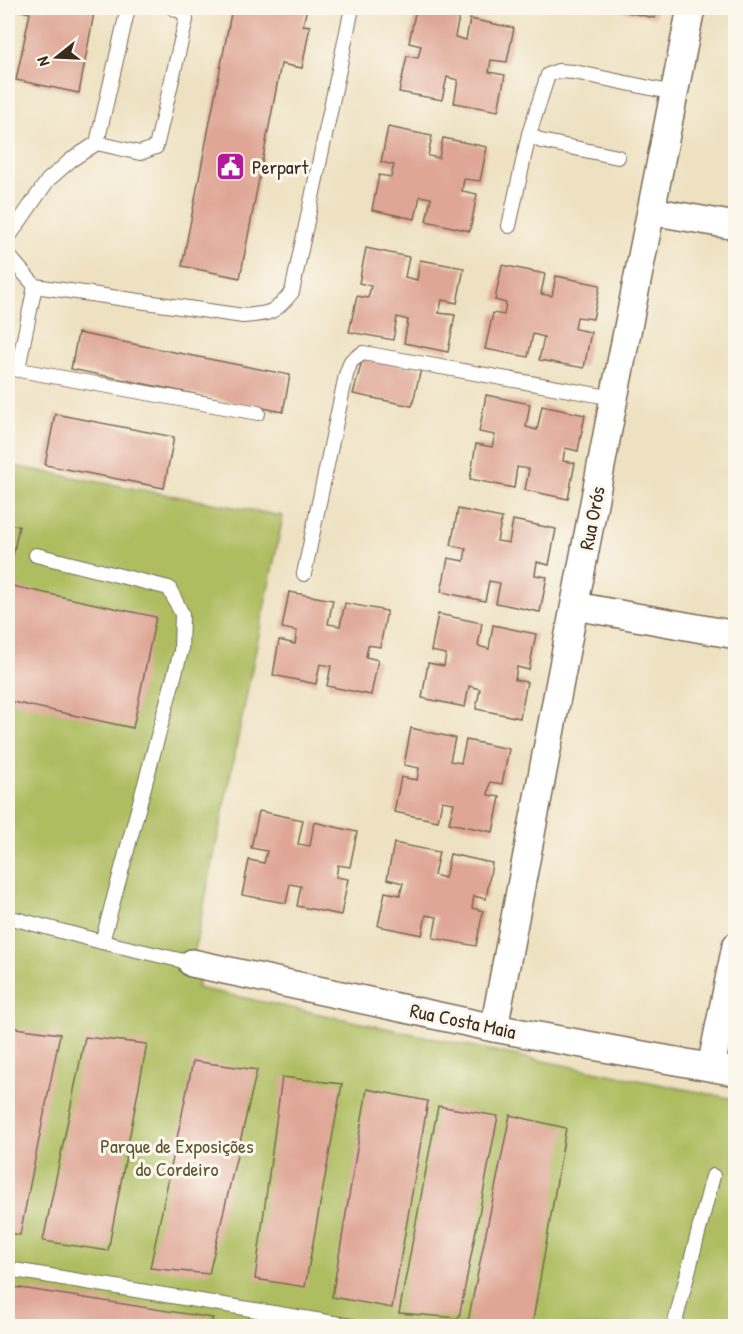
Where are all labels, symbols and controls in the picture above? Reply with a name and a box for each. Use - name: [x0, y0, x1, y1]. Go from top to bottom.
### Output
- north arrow: [27, 27, 87, 87]
- text: N: [31, 54, 55, 69]
- public building icon: Perpart: [215, 151, 247, 183]
- place label: Perpart: [252, 153, 309, 180]
- street label: Rua Orós: [572, 484, 611, 552]
- street label: Rua Costa Maia: [408, 996, 519, 1045]
- park label: Parque de Exposições do Cordeiro: [100, 1132, 254, 1182]

